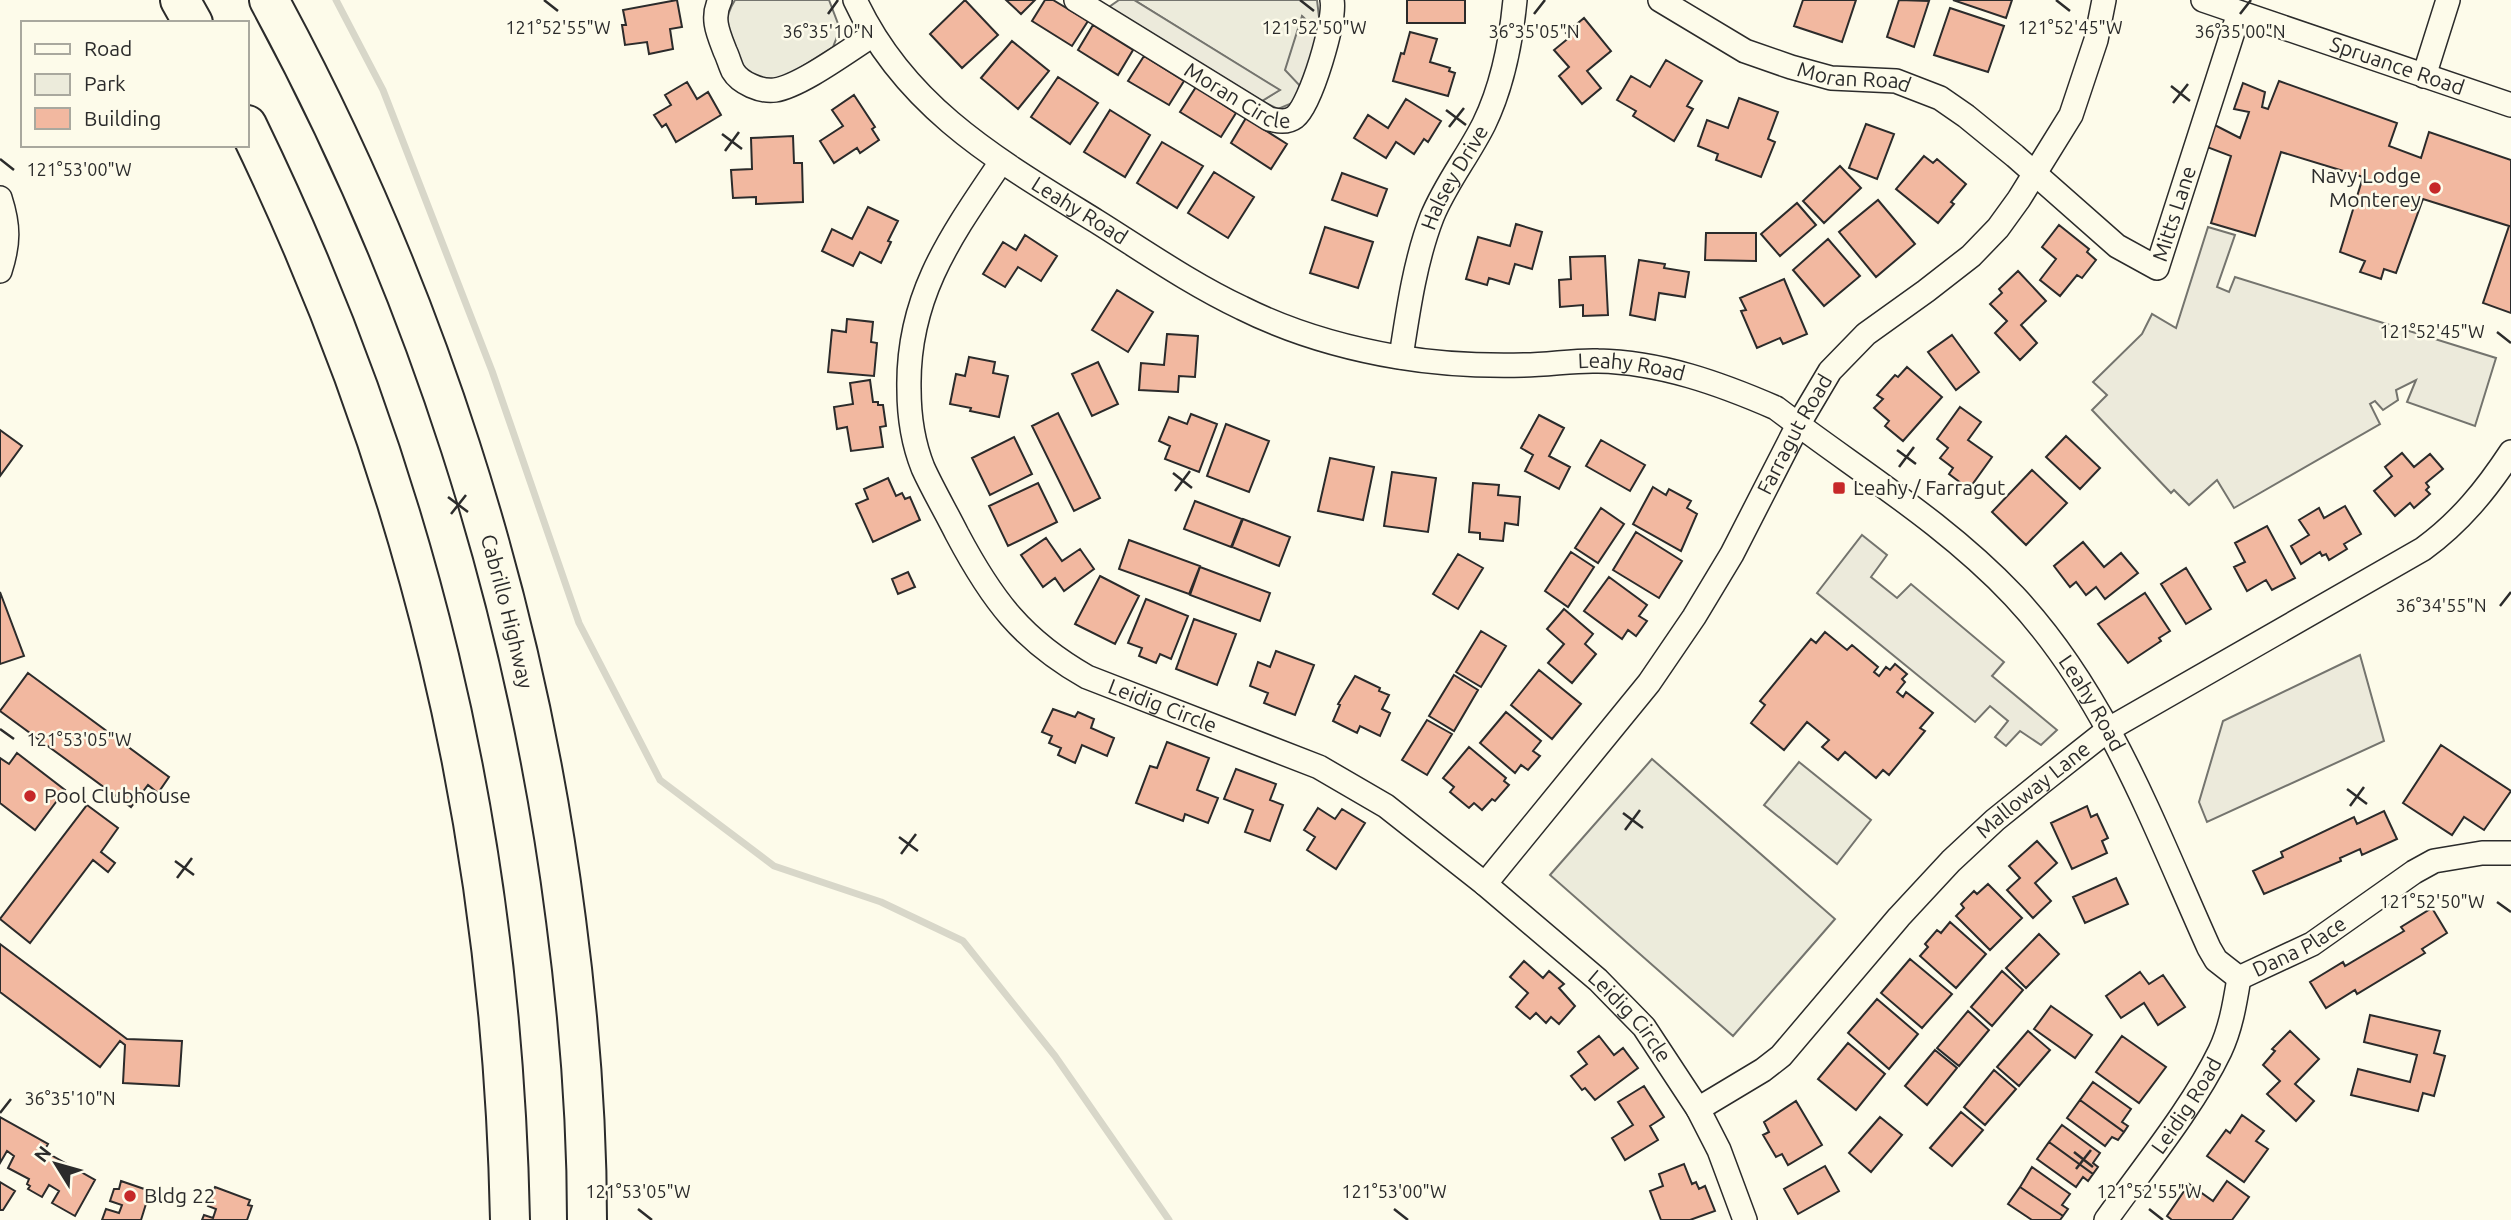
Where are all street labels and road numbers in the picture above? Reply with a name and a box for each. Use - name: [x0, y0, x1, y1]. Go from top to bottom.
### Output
- street label: Spruance Road: [2327, 31, 2468, 99]
- street label: Moran Road: [1795, 56, 1915, 97]
- street label: Moran Circle: [1180, 57, 1292, 132]
- street label: Halsey Drive: [1415, 121, 1492, 233]
- street label: Mitts Lane: [2147, 163, 2200, 264]
- street label: Leahy Road: [1028, 171, 1132, 249]
- street label: Leahy Road: [1577, 348, 1688, 385]
- street label: Farragut Road: [1752, 369, 1836, 498]
- street label: Cabrillo Highway: [477, 531, 539, 691]
- street label: Leahy Road: [2054, 650, 2130, 755]
- street label: Leidig Circle: [1105, 673, 1221, 737]
- street label: Malloway Lane: [1971, 736, 2094, 843]
- street label: Dana Place: [2248, 911, 2350, 981]
- street label: Leidig Circle: [1584, 964, 1677, 1066]
- street label: Leidig Road: [2146, 1053, 2226, 1158]

